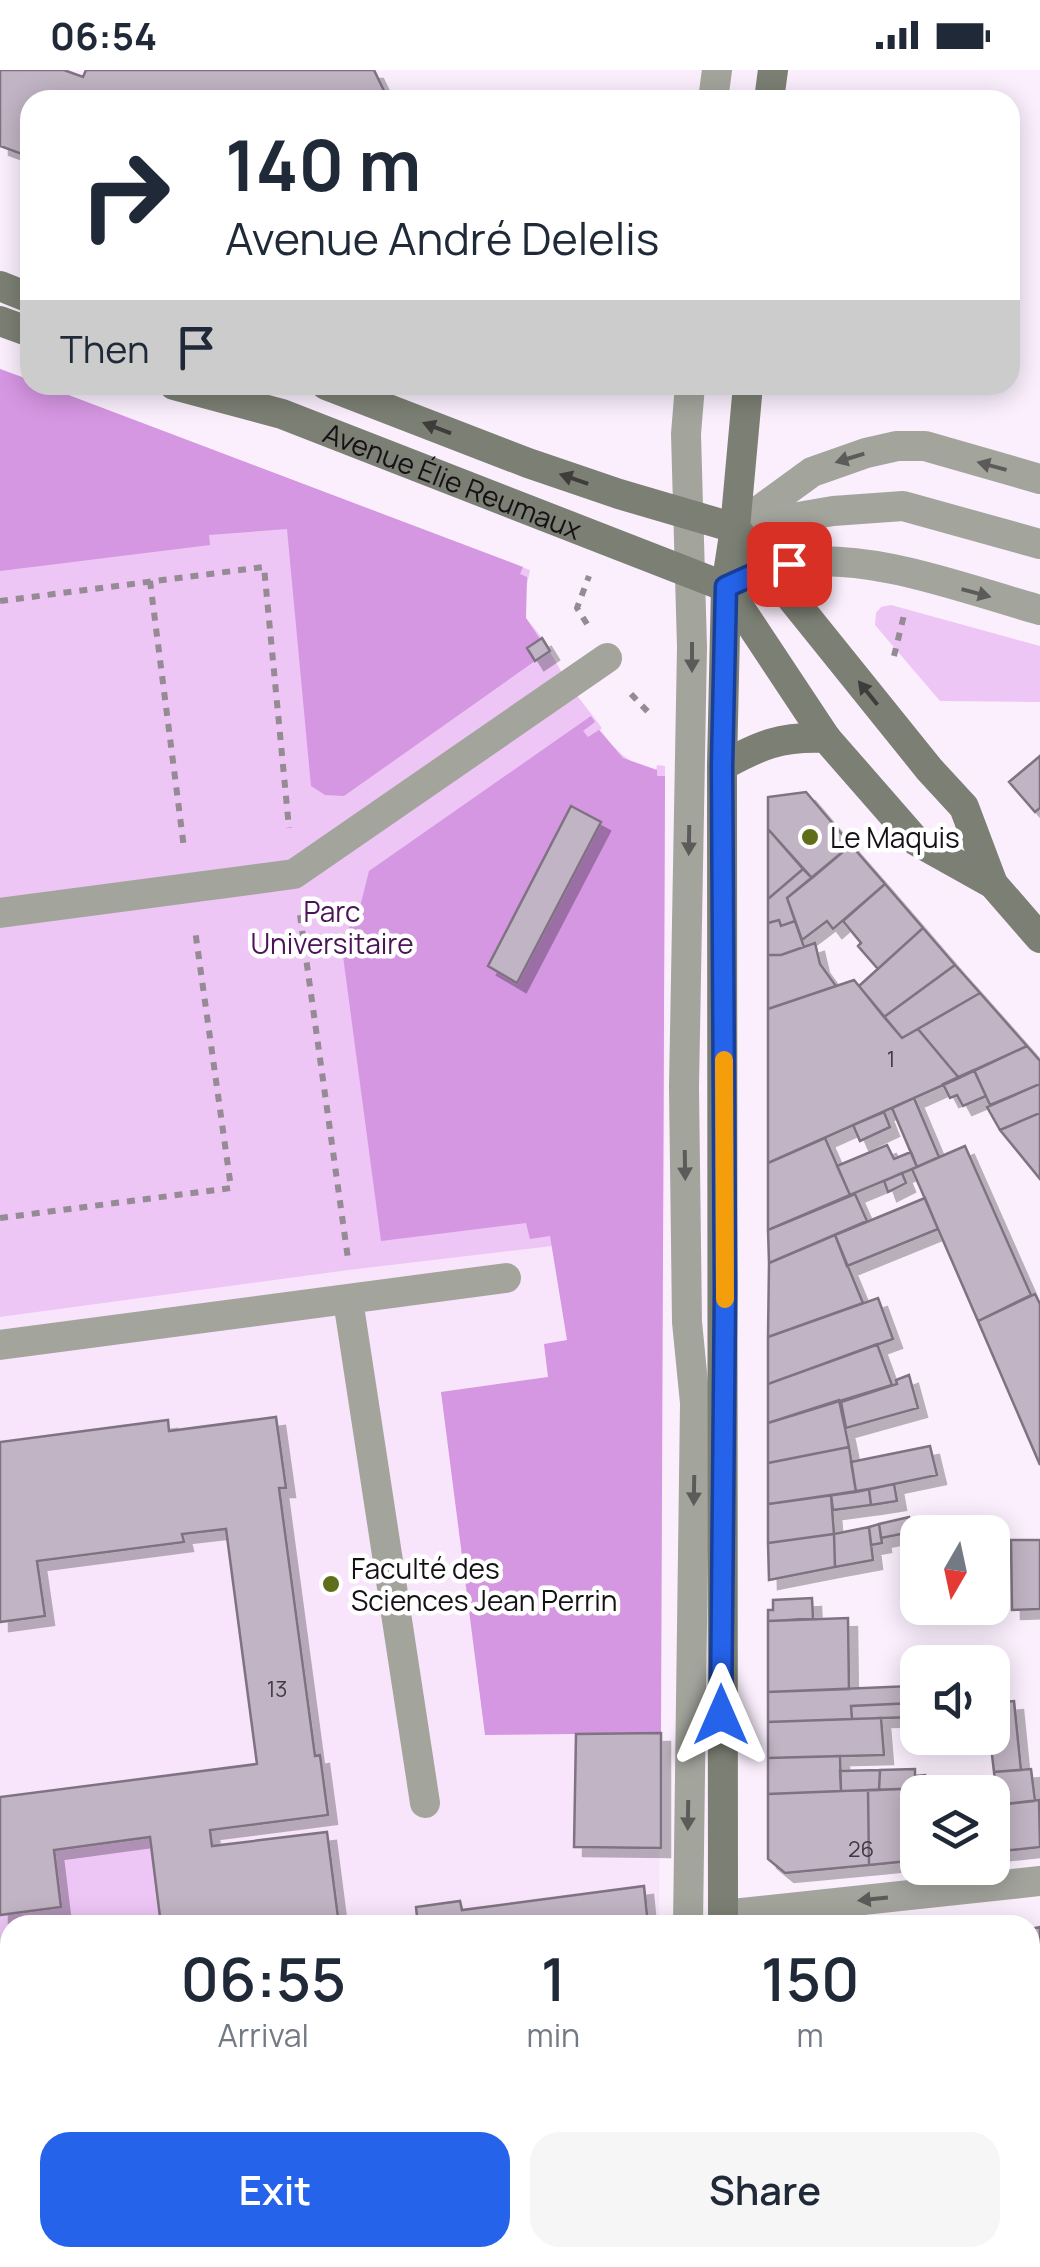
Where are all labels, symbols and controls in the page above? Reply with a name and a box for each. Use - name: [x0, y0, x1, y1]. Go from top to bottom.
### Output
- text: 06:54: [50, 9, 157, 61]
- text: 140 m: [225, 116, 421, 212]
- icon: right: [60, 130, 190, 260]
- text: Avenue André Delelis: [225, 207, 659, 269]
- icon: arrive: [169, 320, 224, 375]
- text: Then: [60, 322, 149, 374]
- street label: Avenue Élie Reumaux: [318, 413, 587, 548]
- one-way arrow: [421, 419, 451, 435]
- one-way arrow: [834, 451, 864, 466]
- one-way arrow: [976, 458, 1007, 474]
- one-way arrow: [558, 470, 588, 485]
- pin: [747, 522, 832, 607]
- icon: arrive: [762, 537, 817, 592]
- one-way arrow: [961, 585, 992, 601]
- one-way arrow: [684, 641, 700, 673]
- one-way arrow: [858, 680, 879, 705]
- place label: Le Maquis: [830, 818, 960, 856]
- one-way arrow: [681, 825, 697, 857]
- marker: Le Maquis: [799, 826, 821, 848]
- park label: Parc Universitaire: [250, 892, 414, 962]
- house number: 1: [887, 1044, 895, 1074]
- one-way arrow: [678, 1150, 694, 1182]
- one-way arrow: [686, 1474, 702, 1506]
- north arrow: [900, 1515, 1010, 1625]
- map controls: [900, 1515, 1010, 1885]
- place label: Faculté des Sciences Jean Perrin: [351, 1549, 618, 1619]
- marker: Faculté des Sciences Jean Perrin: [320, 1573, 342, 1595]
- button: sound: [900, 1645, 1010, 1755]
- position arrow: [669, 1663, 773, 1767]
- house number: 13: [267, 1674, 287, 1704]
- button: layers: [900, 1775, 1010, 1885]
- one-way arrow: [680, 1799, 696, 1831]
- house number: 26: [848, 1834, 874, 1864]
- one-way arrow: [857, 1891, 889, 1907]
- text: 06:55: [181, 1937, 346, 2019]
- text: 1: [541, 1937, 566, 2019]
- text: 150: [761, 1937, 860, 2019]
- text: Arrival: [218, 2013, 309, 2057]
- text: min: [527, 2013, 580, 2057]
- text: m: [797, 2013, 824, 2057]
- button: Exit: [40, 2132, 510, 2247]
- button: Share: [530, 2132, 1000, 2247]

